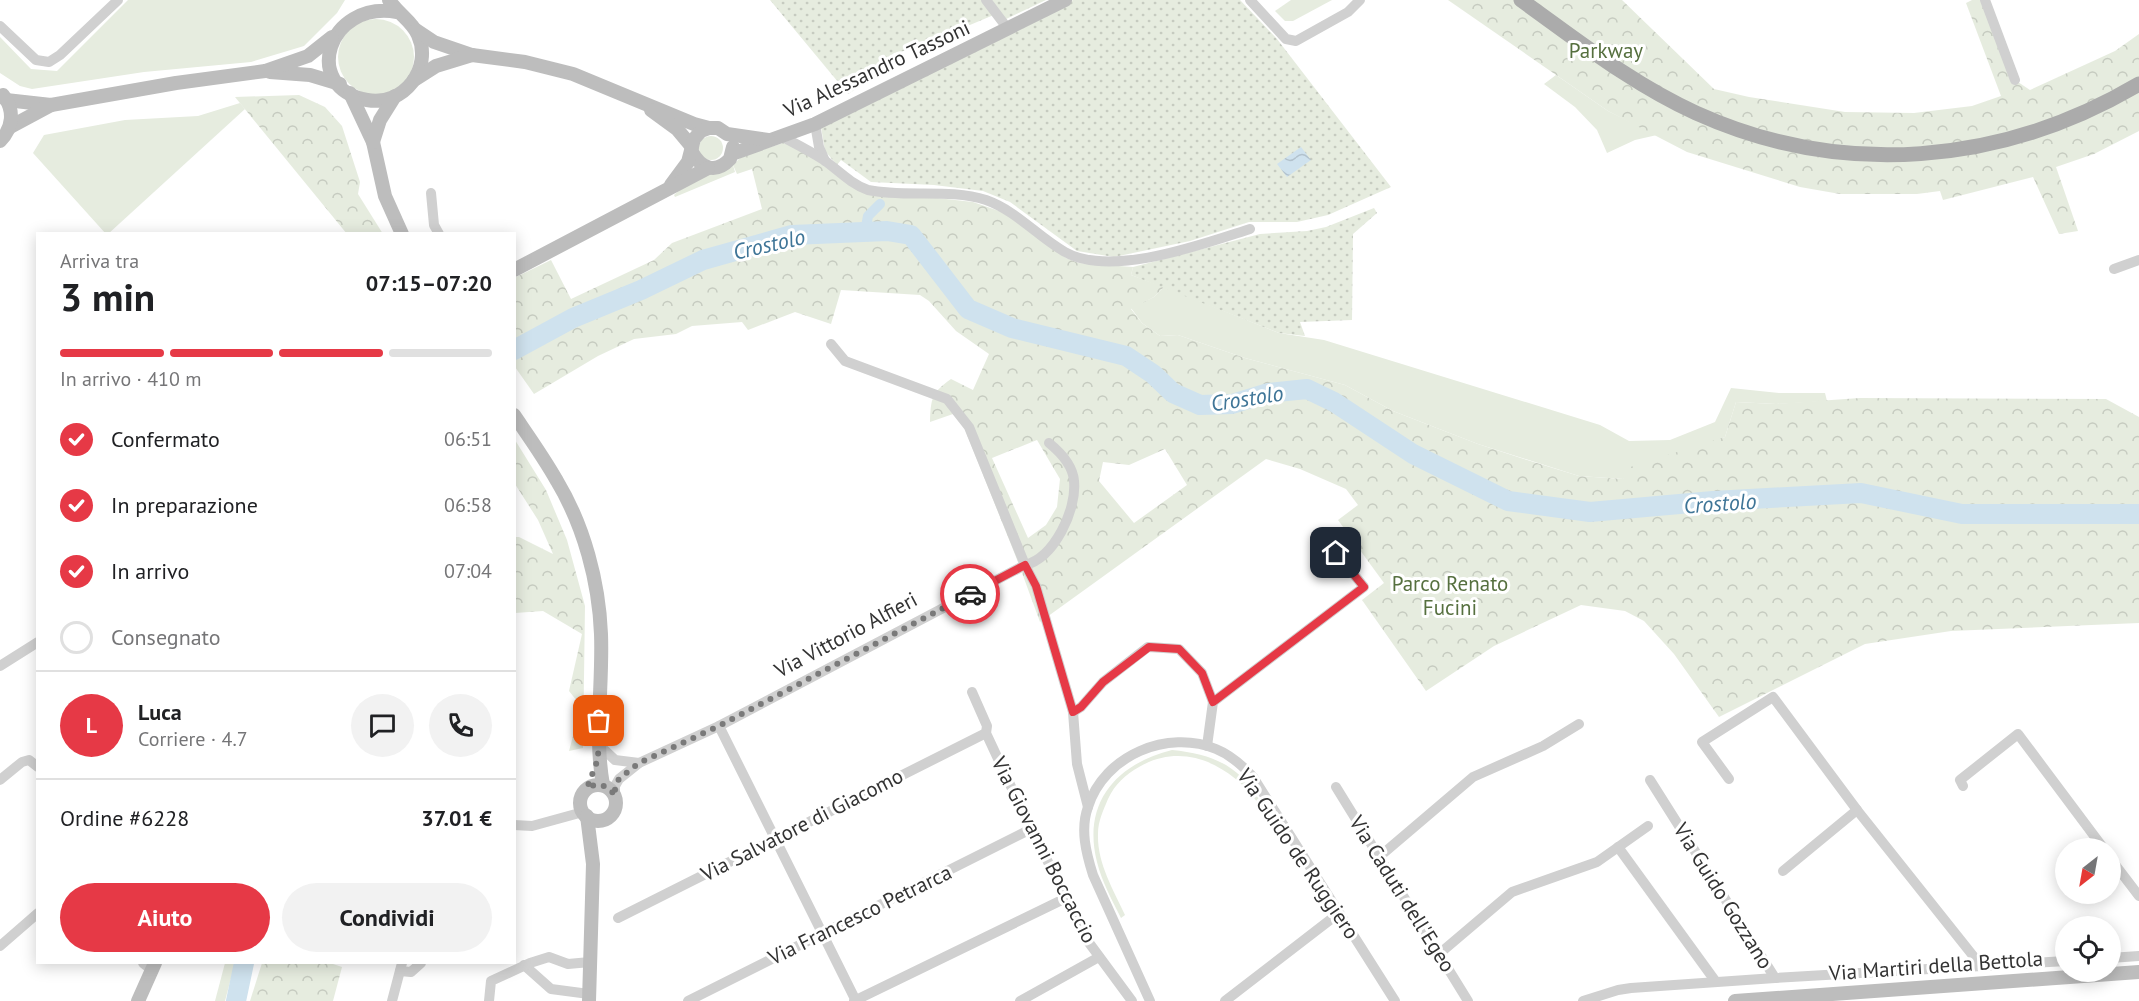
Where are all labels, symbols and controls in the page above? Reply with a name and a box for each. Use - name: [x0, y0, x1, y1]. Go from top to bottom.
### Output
- street label: Via Alessandro Tassoni: [779, 14, 974, 124]
- park label: Parkway: [1569, 37, 1643, 64]
- water label: Crostolo: [730, 222, 808, 266]
- text: Arriva tra: [60, 248, 139, 274]
- text: 07:15–07:20: [366, 269, 492, 297]
- text: 3 min: [60, 271, 155, 322]
- text: In arrivo · 410 m: [60, 366, 201, 392]
- water label: Crostolo: [1209, 378, 1285, 418]
- icon: check: [60, 423, 93, 456]
- text: Confermato: [111, 425, 220, 453]
- text: 06:51: [444, 426, 492, 452]
- water label: Crostolo: [1683, 486, 1757, 520]
- icon: check: [60, 489, 93, 522]
- text: In preparazione: [111, 491, 258, 519]
- text: 06:58: [444, 492, 492, 518]
- pin: [1310, 527, 1361, 578]
- icon: home: [1319, 536, 1352, 569]
- icon: check: [60, 555, 93, 588]
- text: In arrivo: [111, 557, 189, 585]
- text: 07:04: [444, 558, 492, 584]
- courier: [940, 564, 1000, 624]
- park label: Parco Renato Fucini: [1392, 570, 1508, 621]
- icon: car: [954, 578, 987, 611]
- street label: Via Vittorio Alfieri: [769, 586, 922, 684]
- text: Consegnato: [111, 623, 221, 651]
- button: chat: [351, 694, 414, 757]
- button: phone: [429, 694, 492, 757]
- pin: [573, 695, 624, 746]
- text: Luca: [138, 698, 182, 726]
- icon: bag: [582, 704, 615, 737]
- text: L: [86, 711, 97, 739]
- text: Corriere · 4.7: [138, 726, 248, 752]
- street label: Via Giovanni Boccaccio: [985, 751, 1103, 947]
- street label: Via Salvatore di Giacomo: [695, 762, 907, 888]
- street label: Via Guido de Ruggiero: [1231, 762, 1366, 944]
- text: Ordine #6228: [60, 804, 189, 832]
- text: 37.01 €: [421, 804, 492, 832]
- street label: Via Caduti dell'Egeo: [1343, 810, 1461, 977]
- street label: Via Guido Gozzano: [1667, 817, 1779, 974]
- north arrow: [2055, 838, 2121, 904]
- map controls: [2055, 838, 2121, 982]
- street label: Via Francesco Petrarca: [763, 858, 956, 971]
- button: Aiuto: [60, 883, 270, 952]
- button: Condividi: [282, 883, 492, 952]
- button: locate: [2055, 916, 2121, 982]
- street label: Via Martiri della Bettola: [1827, 945, 2044, 987]

